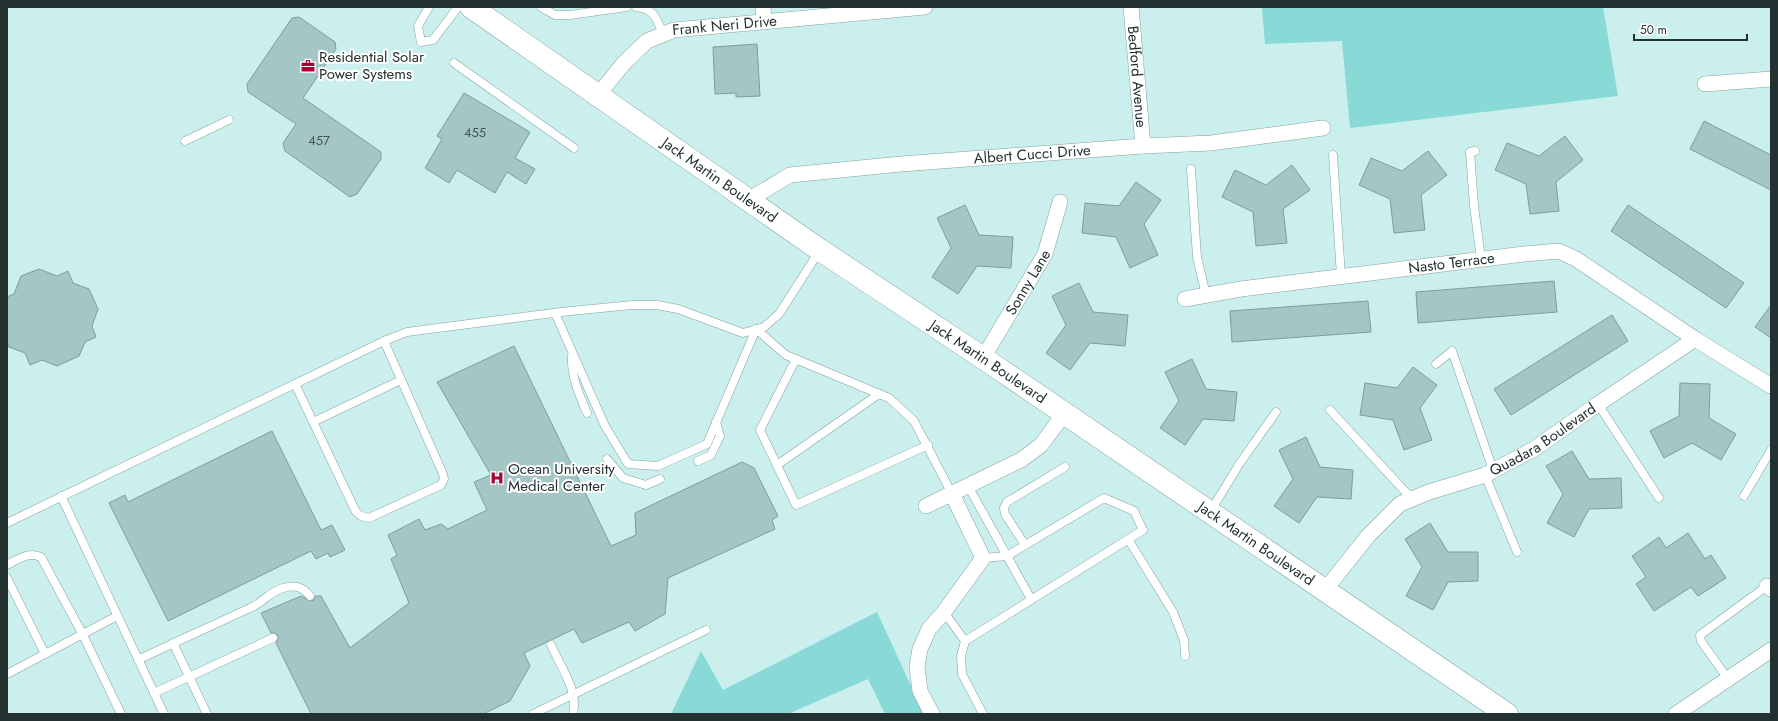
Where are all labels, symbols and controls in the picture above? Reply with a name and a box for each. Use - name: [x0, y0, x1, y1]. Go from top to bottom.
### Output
- street label: Frank Neri Drive: [671, 10, 778, 41]
- scale bar: [1634, 16, 1747, 42]
- text: 50 m: [1640, 21, 1667, 39]
- street label: Bedford Avenue: [1122, 25, 1152, 129]
- place label: Residential Solar Power Systems: [319, 46, 425, 85]
- office icon: Residential Solar Power Systems: [300, 58, 316, 74]
- house number: 455: [464, 123, 486, 142]
- house number: 457: [308, 131, 330, 150]
- street label: Jack Martin Boulevard: [656, 131, 782, 228]
- street label: Albert Cucci Drive: [973, 139, 1092, 170]
- street label: Sonny Lane: [1000, 245, 1056, 319]
- street label: Nasto Terrace: [1407, 247, 1496, 279]
- street label: Jack Martin Boulevard: [924, 313, 1051, 409]
- street label: Quadara Boulevard: [1486, 398, 1601, 482]
- place label: Ocean University Medical Center: [508, 458, 615, 497]
- hospital icon: Ocean University Medical Center: [489, 470, 505, 486]
- street label: Jack Martin Boulevard: [1192, 495, 1319, 591]

